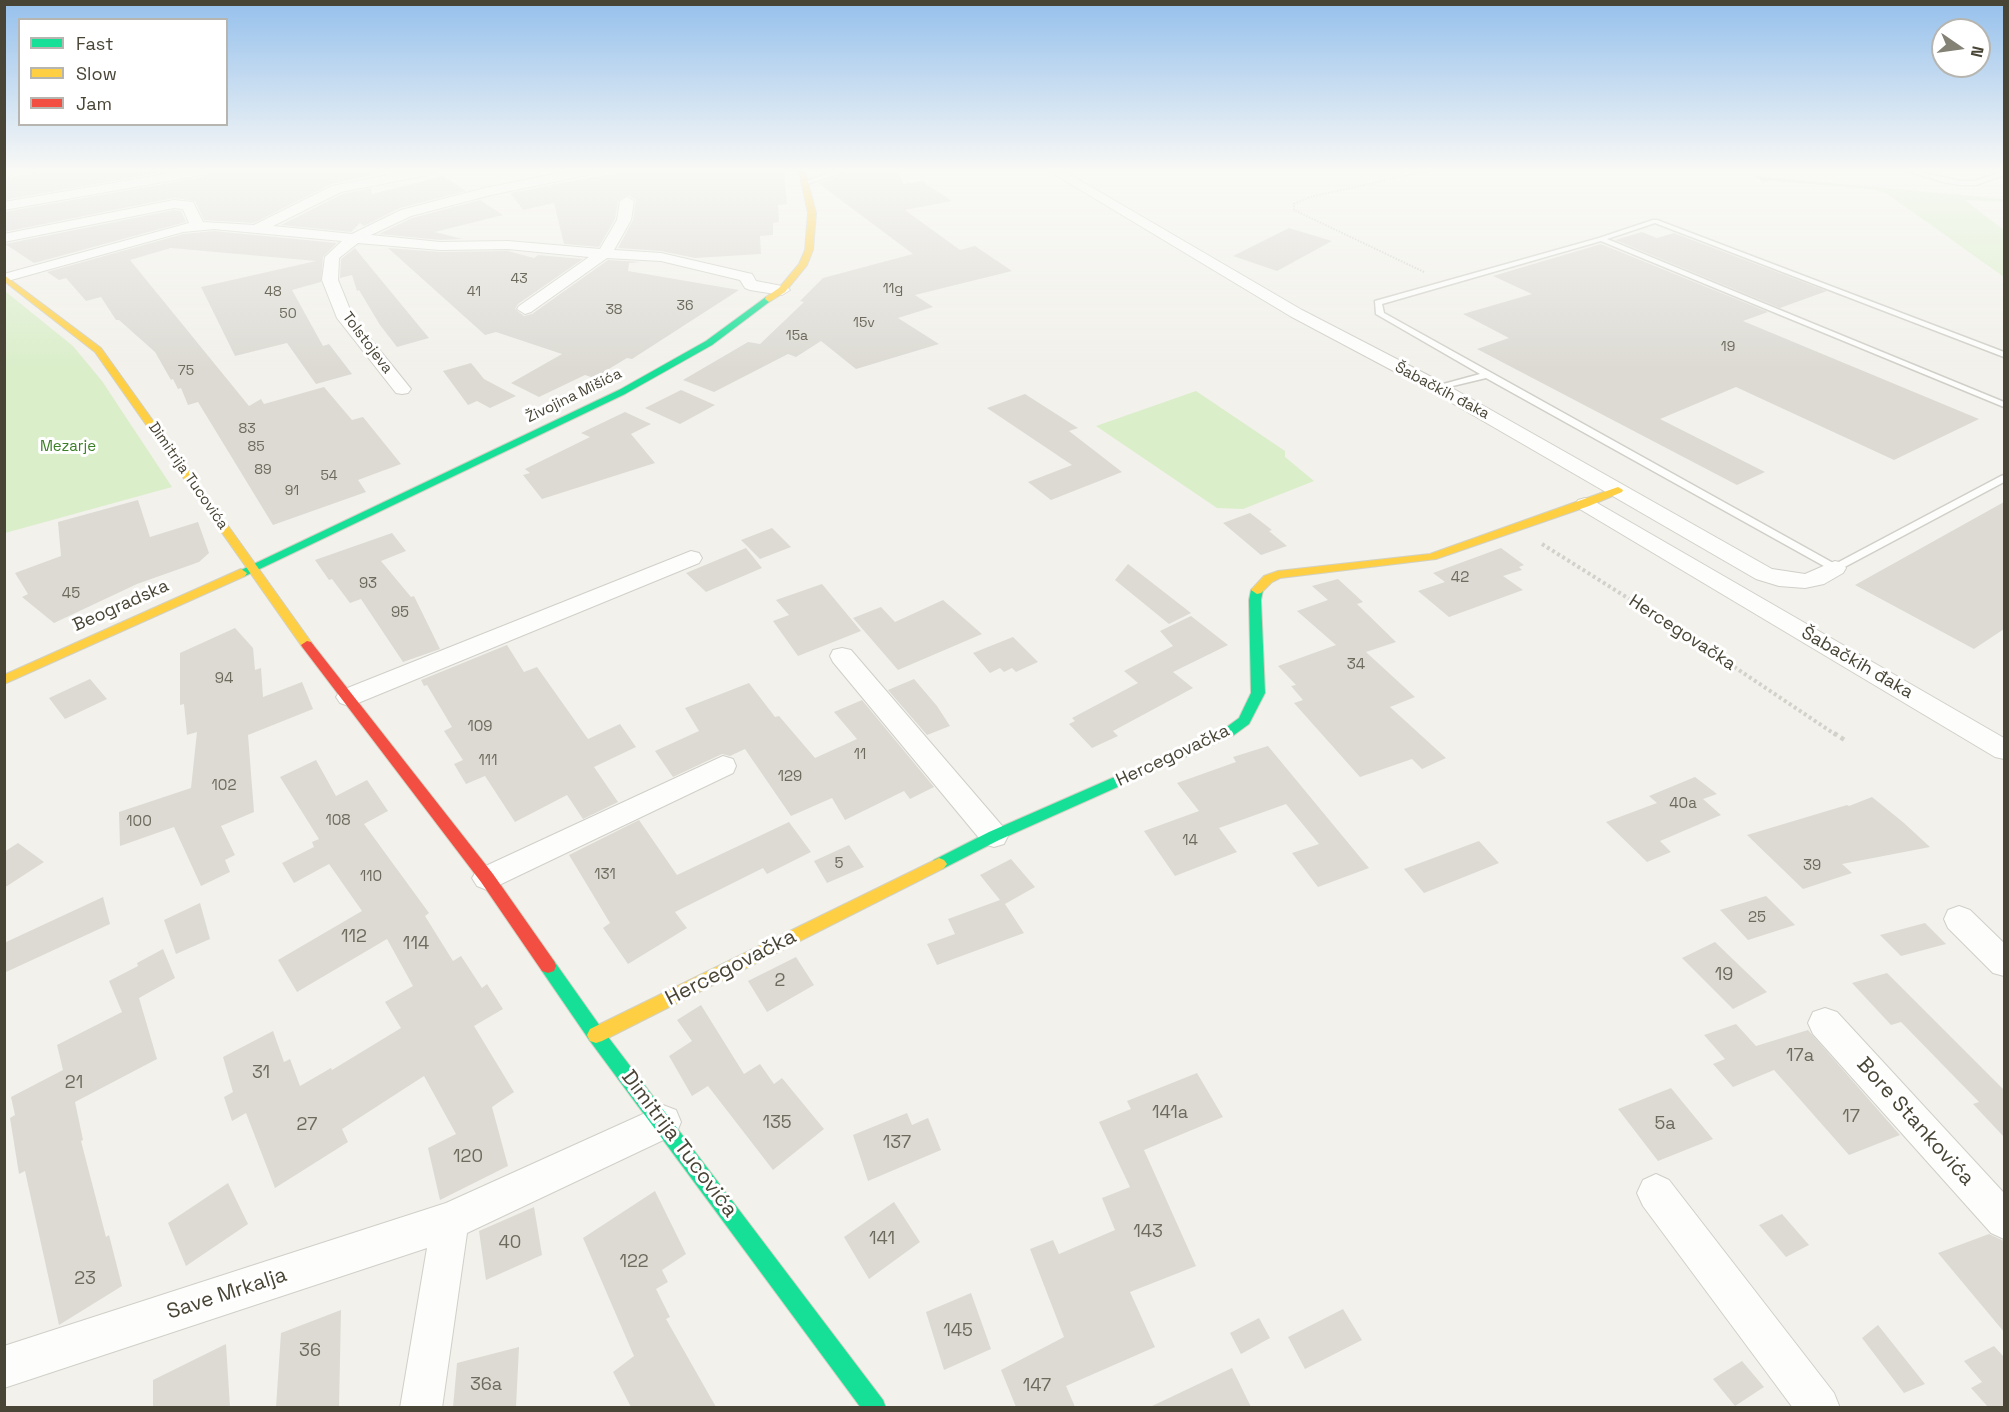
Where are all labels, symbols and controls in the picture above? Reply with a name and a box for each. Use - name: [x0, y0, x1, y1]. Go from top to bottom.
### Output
- legend: [18, 18, 228, 126]
- north arrow: [1931, 18, 1991, 78]
- text: Fast: [76, 32, 113, 55]
- text: N: [1966, 44, 1989, 59]
- text: Slow: [76, 62, 117, 85]
- text: Jam: [76, 92, 112, 115]
- house number: 43: [510, 271, 528, 287]
- house number: 11g: [883, 281, 903, 297]
- house number: 48: [264, 284, 282, 300]
- house number: 41: [467, 284, 481, 300]
- house number: 36: [676, 298, 694, 314]
- house number: 38: [605, 302, 623, 318]
- house number: 50: [279, 306, 297, 322]
- street label: Tolstojeva: [338, 309, 396, 377]
- house number: 15v: [853, 315, 875, 331]
- house number: 15a: [786, 328, 808, 344]
- house number: 19: [1721, 339, 1735, 355]
- street label: Šabačkih đaka: [1392, 359, 1492, 423]
- house number: 75: [178, 363, 194, 379]
- street label: Živojina Mišića: [523, 365, 625, 427]
- street label: Dimitrija Tucovića: [144, 419, 232, 533]
- house number: 83: [238, 421, 256, 437]
- park label: Mezarje: [40, 438, 96, 456]
- house number: 85: [247, 439, 265, 455]
- house number: 89: [254, 462, 272, 478]
- house number: 54: [320, 468, 338, 484]
- house number: 91: [285, 483, 299, 499]
- house number: 42: [1451, 569, 1469, 587]
- street label: Beogradska: [70, 575, 172, 637]
- house number: 93: [359, 575, 377, 593]
- house number: 45: [62, 585, 80, 603]
- street label: Hercegovačka: [1625, 591, 1739, 675]
- house number: 95: [391, 604, 409, 622]
- street label: Šabačkih đaka: [1797, 622, 1917, 704]
- house number: 34: [1347, 656, 1365, 674]
- house number: 94: [215, 670, 233, 688]
- house number: 109: [467, 718, 493, 736]
- street label: Hercegovačka: [1113, 720, 1233, 792]
- house number: 11: [854, 746, 866, 764]
- house number: 111: [479, 752, 497, 770]
- house number: 129: [778, 768, 802, 786]
- house number: 102: [212, 777, 236, 795]
- house number: 40a: [1669, 795, 1697, 813]
- house number: 108: [325, 812, 351, 830]
- house number: 100: [126, 813, 152, 831]
- house number: 14: [1182, 832, 1198, 850]
- house number: 5: [835, 855, 843, 873]
- house number: 39: [1803, 857, 1821, 875]
- house number: 131: [594, 866, 616, 884]
- house number: 110: [360, 868, 382, 886]
- house number: 25: [1748, 909, 1766, 927]
- street label: Hercegovačka: [661, 924, 801, 1012]
- house number: 112: [341, 926, 367, 948]
- house number: 114: [403, 933, 429, 955]
- house number: 19: [1715, 964, 1733, 986]
- house number: 2: [775, 970, 785, 992]
- house number: 17a: [1786, 1045, 1814, 1067]
- street label: Bore Stankovića: [1851, 1053, 1979, 1191]
- house number: 31: [252, 1062, 270, 1084]
- street label: Dimitrija Tucovića: [616, 1066, 742, 1222]
- house number: 21: [65, 1072, 83, 1094]
- house number: 141a: [1152, 1102, 1188, 1124]
- house number: 17: [1842, 1106, 1860, 1128]
- house number: 135: [762, 1112, 792, 1134]
- house number: 5a: [1654, 1113, 1676, 1135]
- house number: 27: [297, 1114, 317, 1136]
- house number: 137: [883, 1132, 911, 1154]
- house number: 120: [453, 1146, 483, 1168]
- house number: 143: [1133, 1221, 1163, 1243]
- house number: 141: [869, 1228, 895, 1250]
- house number: 40: [499, 1232, 521, 1254]
- house number: 122: [619, 1251, 649, 1273]
- street label: Save Mrkalja: [164, 1263, 290, 1325]
- house number: 23: [74, 1268, 96, 1290]
- house number: 145: [943, 1320, 973, 1342]
- house number: 36: [299, 1340, 321, 1362]
- house number: 36a: [470, 1374, 502, 1396]
- house number: 147: [1023, 1375, 1051, 1397]

